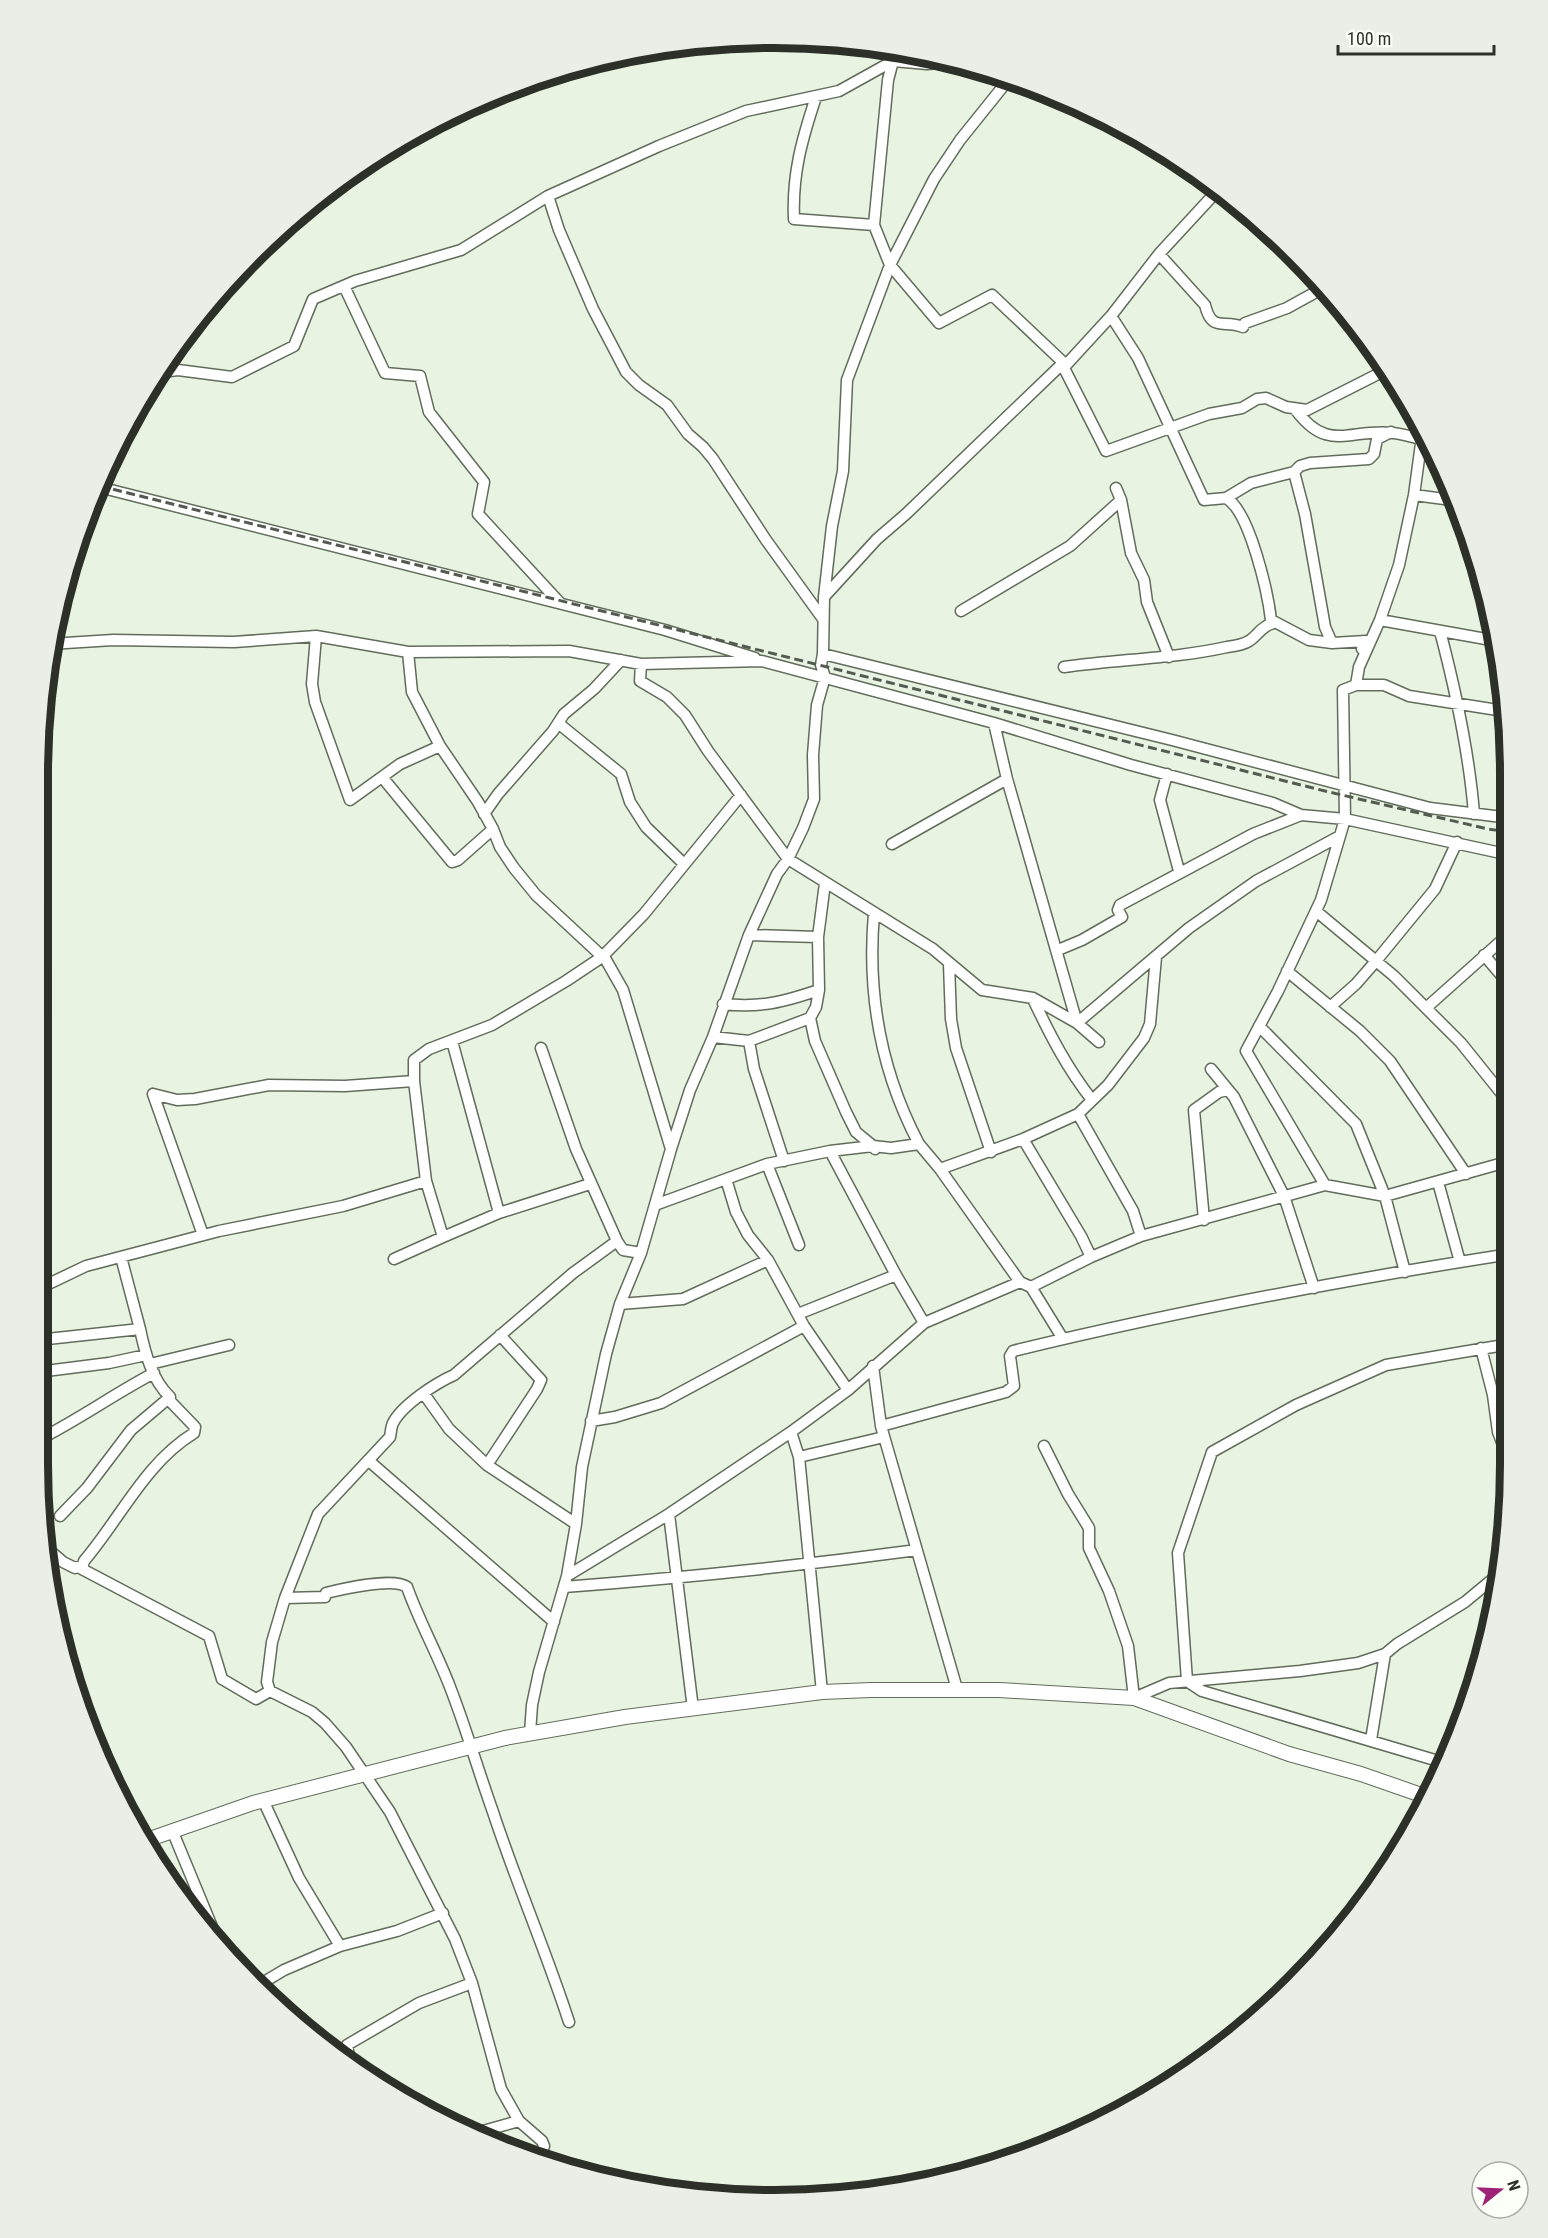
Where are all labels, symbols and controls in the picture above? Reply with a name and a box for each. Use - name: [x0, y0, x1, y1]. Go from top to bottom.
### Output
- scale bar: [1338, 18, 1494, 56]
- text: 100 m: [1347, 28, 1391, 49]
- north arrow: [1470, 2160, 1530, 2220]
- text: N: [1503, 2178, 1524, 2193]

